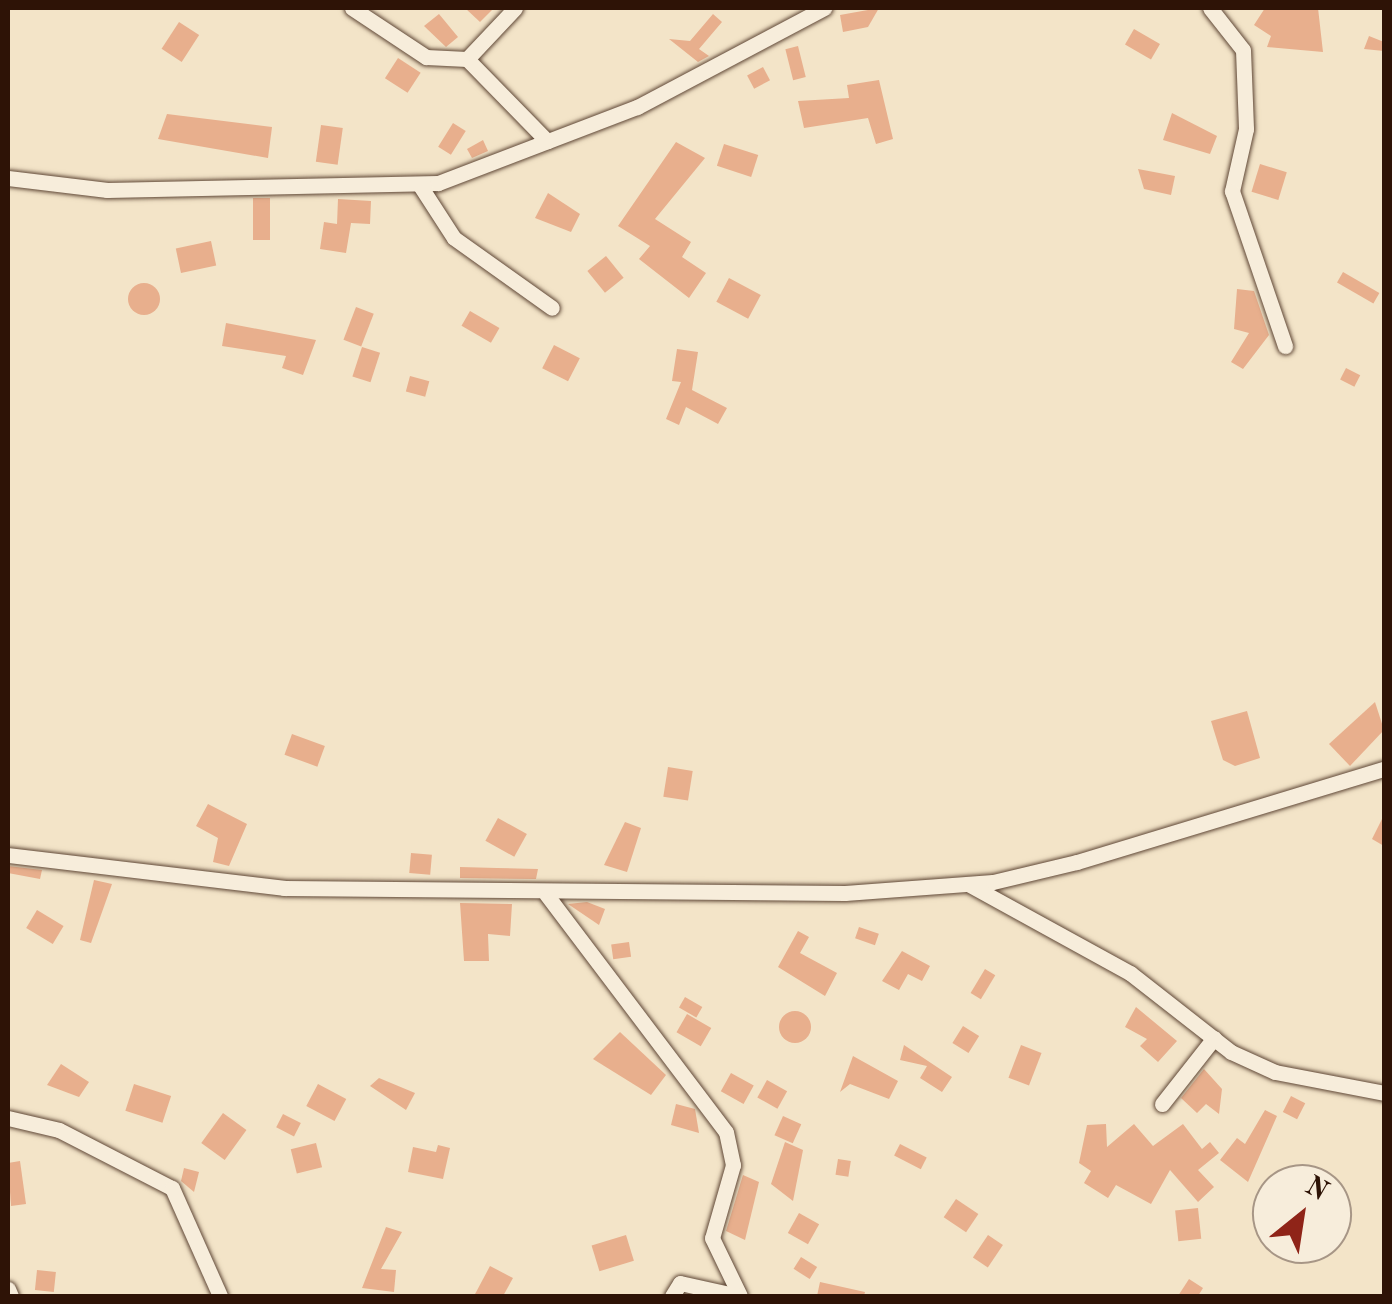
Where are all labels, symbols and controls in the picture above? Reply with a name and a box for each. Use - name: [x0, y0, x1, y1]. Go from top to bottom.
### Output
- north arrow: [1252, 1164, 1352, 1264]
- text: N: [1300, 1172, 1332, 1207]

